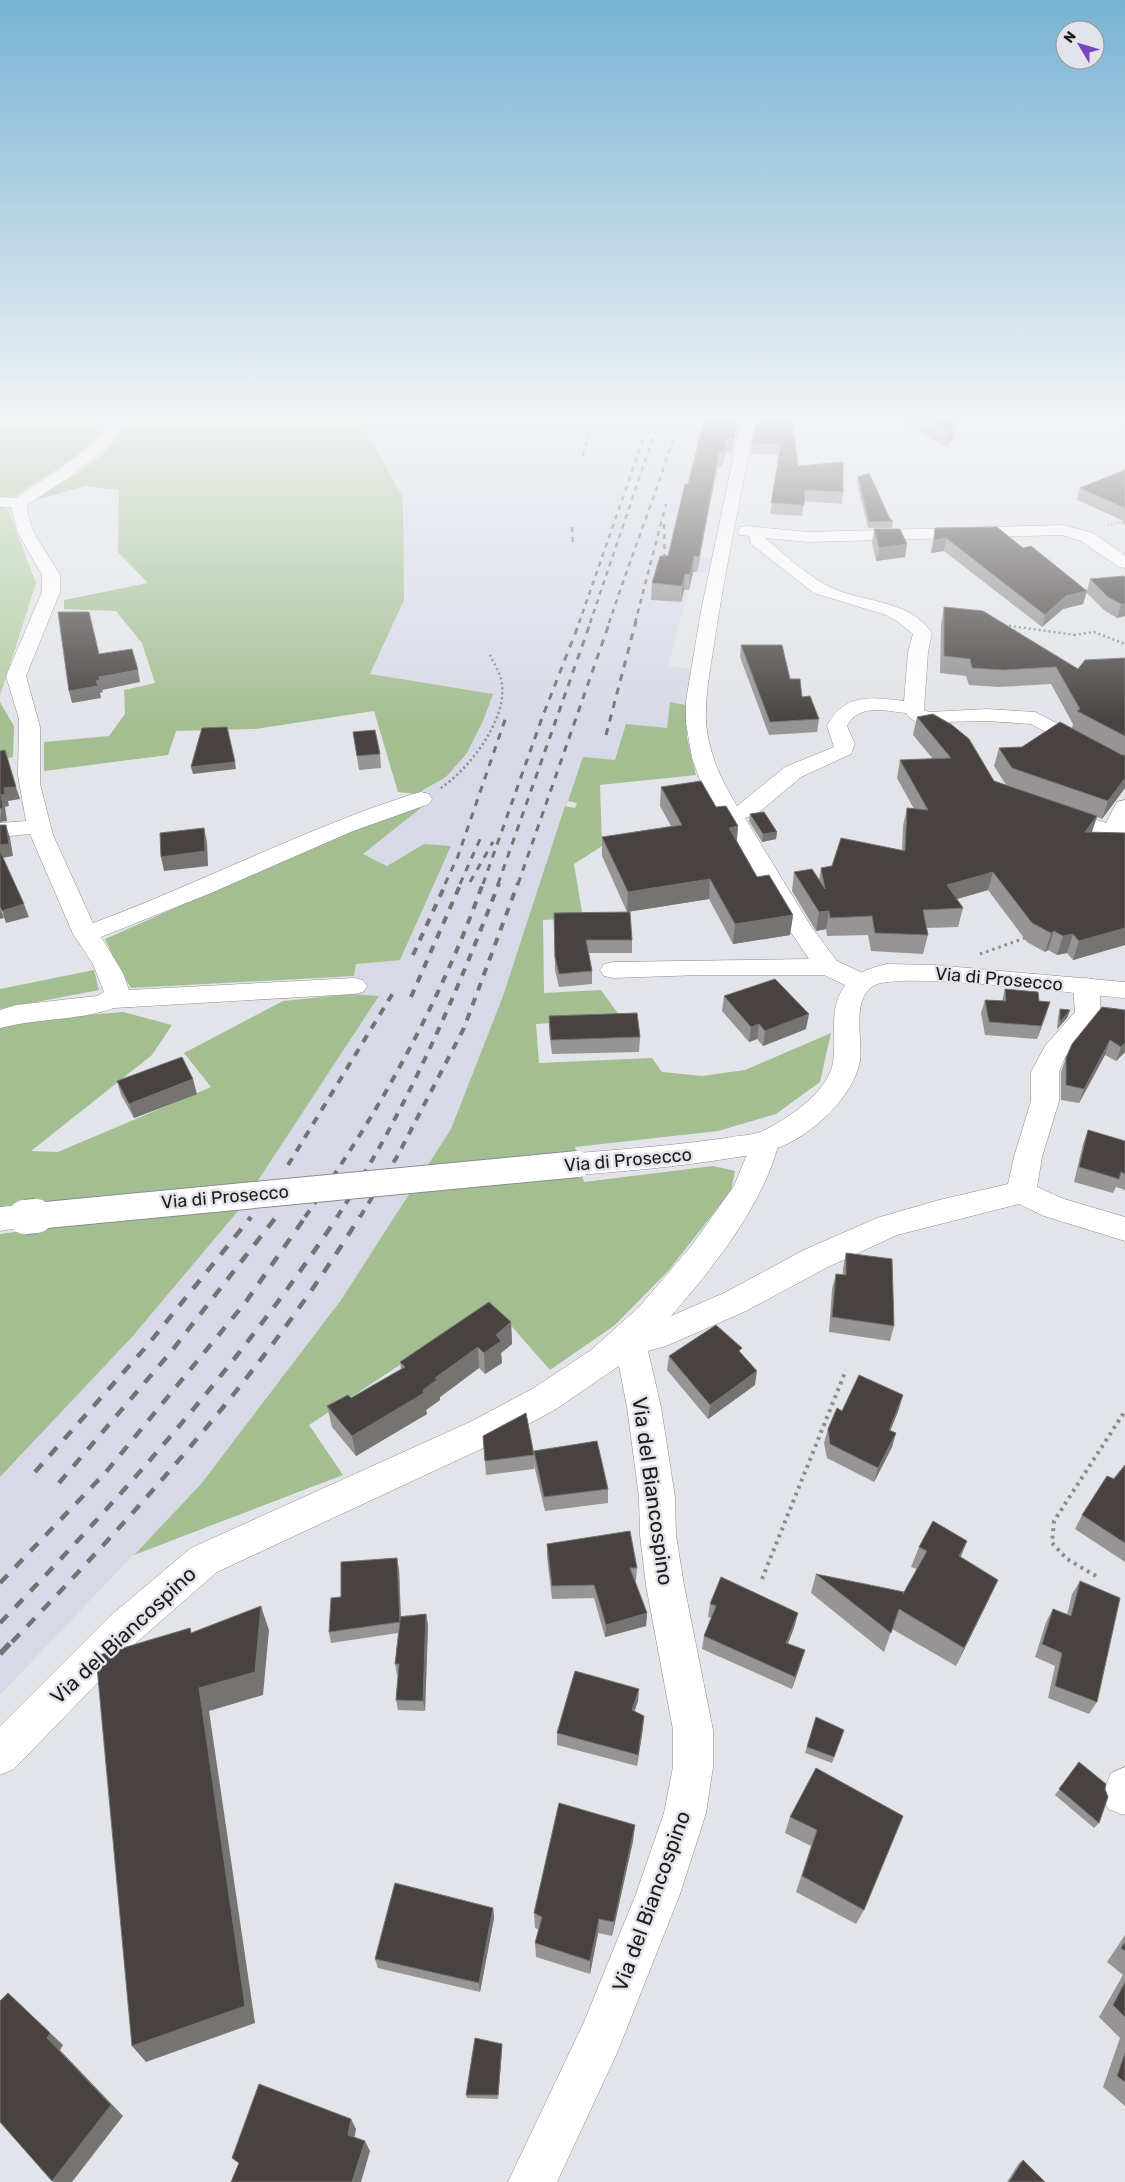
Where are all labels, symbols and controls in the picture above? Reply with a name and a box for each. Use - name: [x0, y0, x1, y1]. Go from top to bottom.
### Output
- north arrow: [1055, 20, 1105, 70]
- text: N: [1060, 28, 1080, 47]
- street label: Via di Prosecco: [934, 962, 1064, 996]
- street label: Via di Prosecco: [563, 1143, 693, 1177]
- street label: Via di Prosecco: [160, 1180, 290, 1214]
- street label: Via del Biancospino: [627, 1395, 679, 1587]
- street label: Via del Biancospino: [45, 1561, 201, 1709]
- street label: Via del Biancospino: [607, 1807, 695, 1995]

